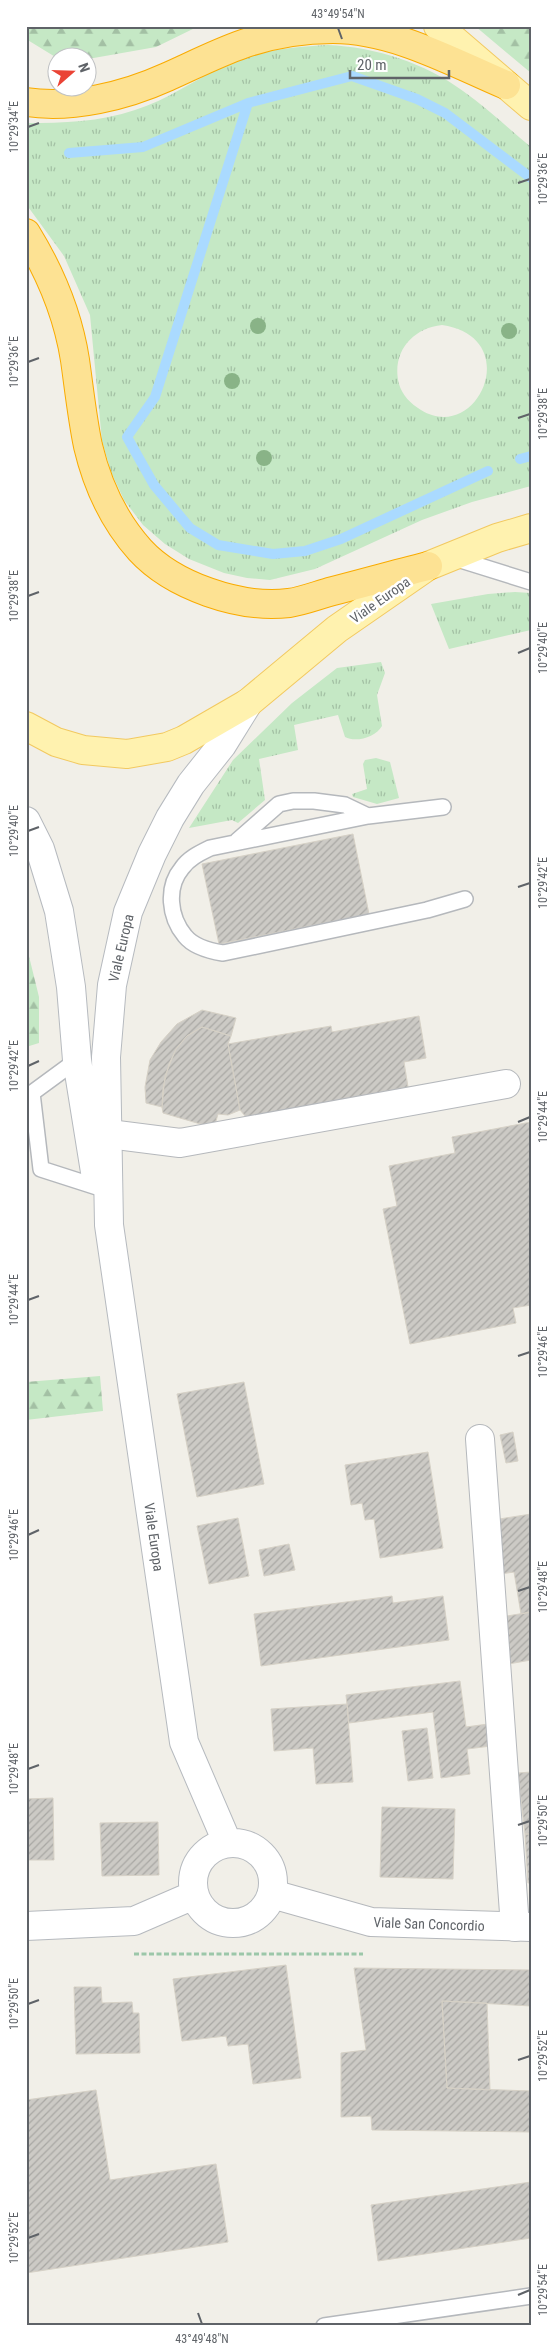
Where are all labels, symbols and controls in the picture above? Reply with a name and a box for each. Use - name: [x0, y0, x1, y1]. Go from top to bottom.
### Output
- text: 43°49'54"N: [311, 7, 365, 21]
- north arrow: [48, 48, 98, 98]
- scale bar: [350, 48, 448, 80]
- text: 20 m: [357, 56, 387, 74]
- text: N: [75, 61, 93, 74]
- text: 10°29'34"E: [7, 101, 21, 153]
- text: 10°29'36"E: [536, 153, 550, 205]
- text: 10°29'36"E: [7, 336, 21, 388]
- text: 10°29'38"E: [536, 388, 550, 440]
- text: 10°29'38"E: [7, 570, 21, 622]
- street label: Viale Europa: [347, 574, 413, 626]
- text: 10°29'40"E: [536, 622, 550, 674]
- text: 10°29'40"E: [7, 805, 21, 857]
- text: 10°29'42"E: [536, 857, 550, 909]
- street label: Viale Europa: [105, 913, 137, 983]
- text: 10°29'42"E: [7, 1040, 21, 1092]
- text: 10°29'44"E: [536, 1091, 550, 1143]
- text: 10°29'44"E: [7, 1274, 21, 1326]
- text: 10°29'46"E: [536, 1326, 550, 1378]
- street label: Viale Europa: [141, 1502, 167, 1572]
- text: 10°29'46"E: [7, 1509, 21, 1561]
- text: 10°29'48"E: [536, 1561, 550, 1613]
- text: 10°29'48"E: [7, 1743, 21, 1795]
- text: 10°29'50"E: [536, 1795, 550, 1847]
- street label: Viale San Concordio: [373, 1914, 485, 1934]
- text: 10°29'50"E: [7, 1978, 21, 2030]
- text: 10°29'52"E: [536, 2030, 550, 2082]
- text: 10°29'52"E: [7, 2212, 21, 2264]
- text: 10°29'54"E: [536, 2264, 550, 2316]
- text: 43°49'48"N: [175, 2332, 229, 2346]

